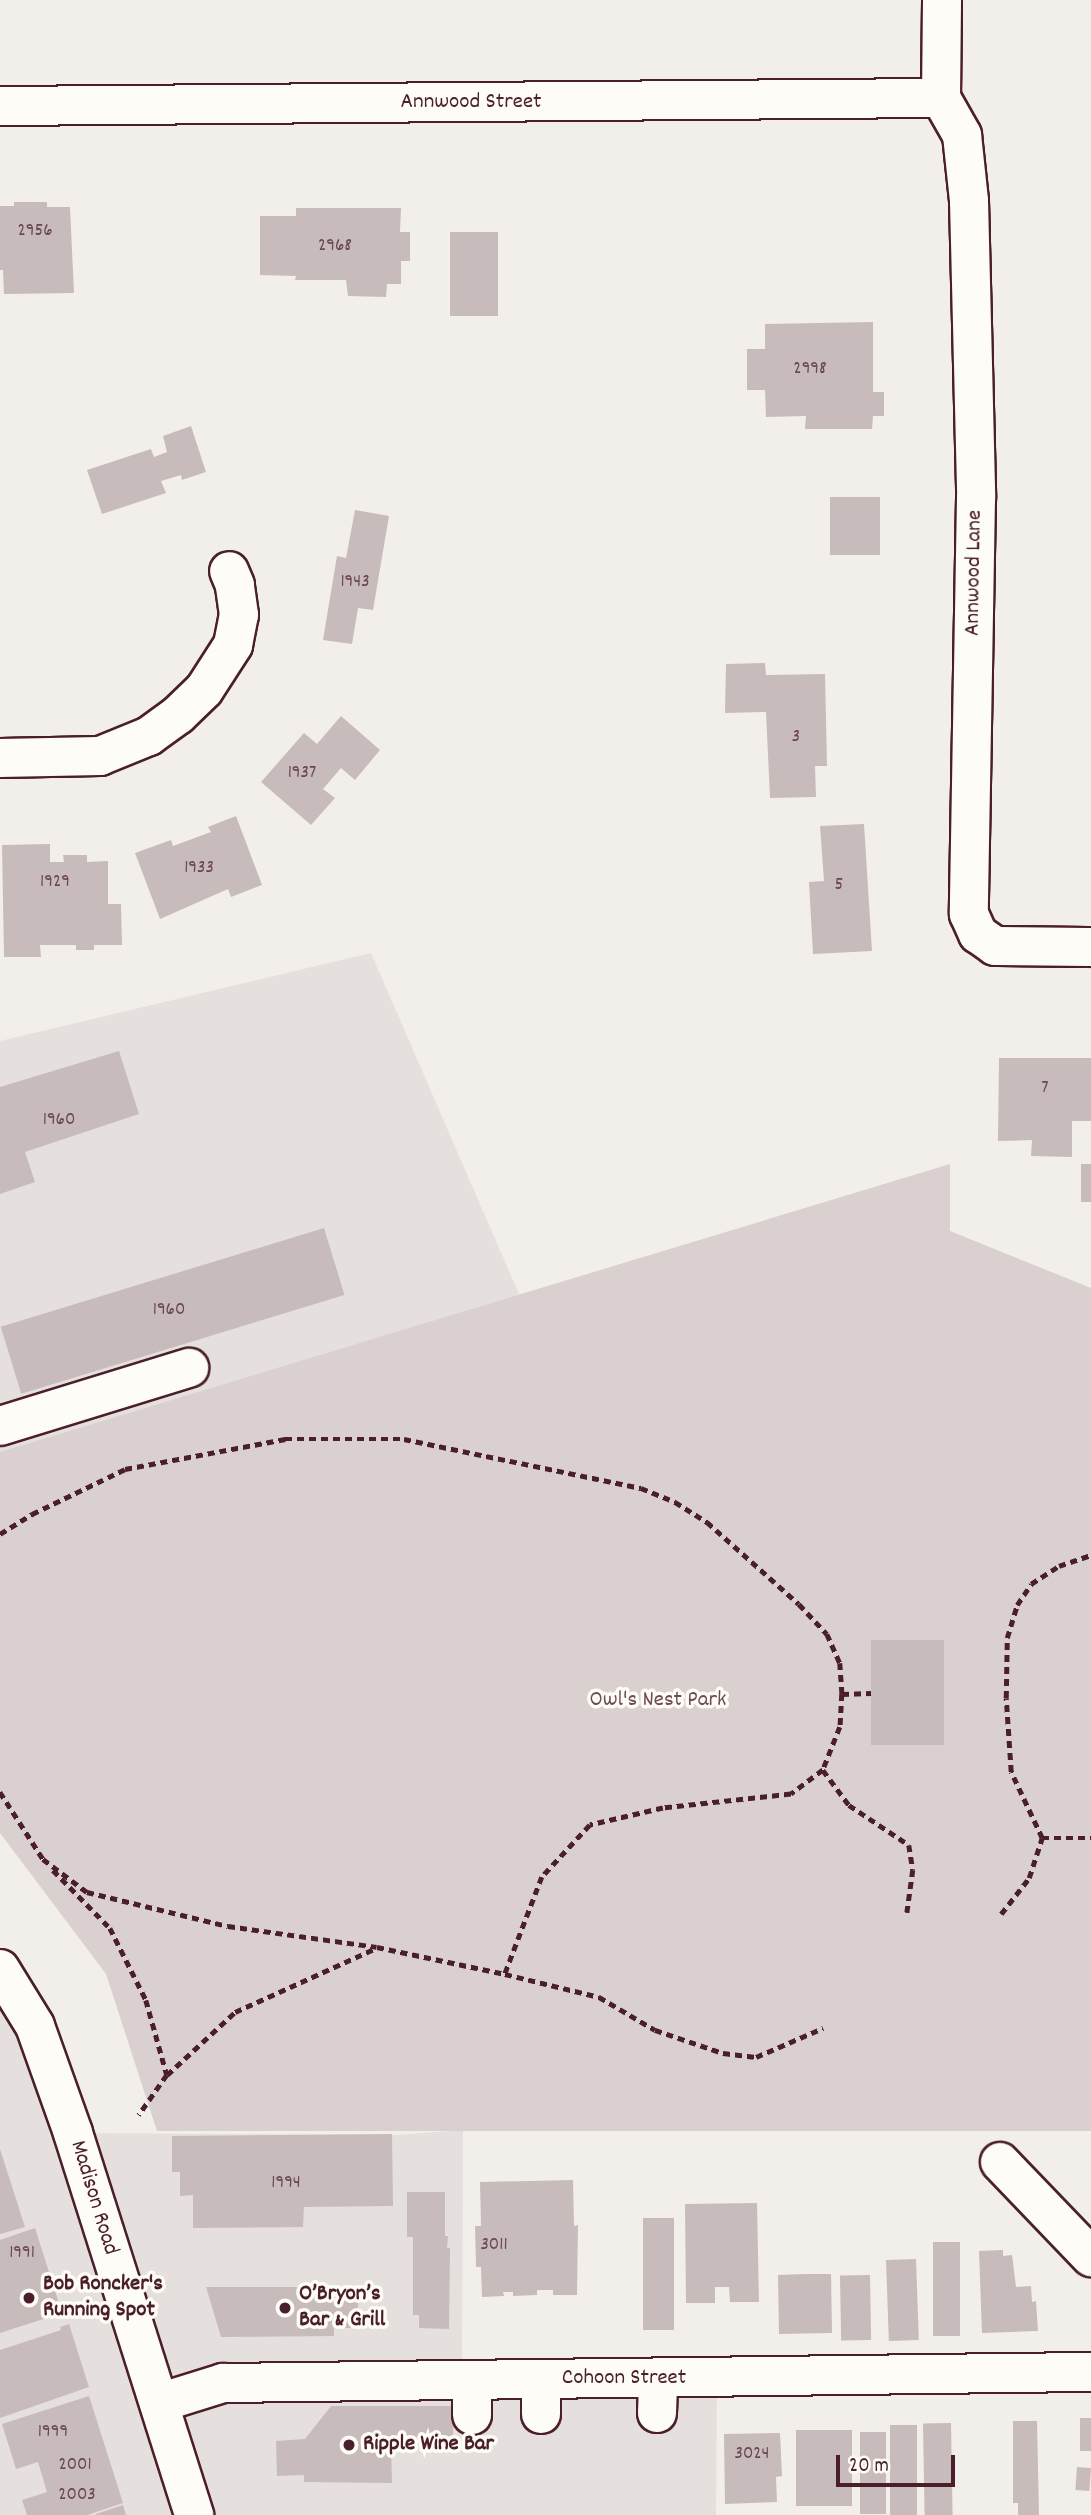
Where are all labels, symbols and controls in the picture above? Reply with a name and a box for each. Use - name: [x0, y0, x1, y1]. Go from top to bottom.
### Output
- street label: Annwood Street: [400, 89, 542, 117]
- house number: 2956: [17, 221, 53, 243]
- house number: 2968: [318, 236, 352, 258]
- house number: 2998: [793, 359, 827, 381]
- street label: Annwood Lane: [960, 510, 990, 636]
- house number: 1943: [340, 572, 370, 594]
- house number: 3: [792, 727, 800, 749]
- house number: 1937: [288, 763, 316, 785]
- house number: 1933: [184, 858, 214, 880]
- house number: 1929: [40, 872, 70, 894]
- house number: 5: [835, 875, 843, 897]
- house number: 7: [1041, 1078, 1049, 1100]
- house number: 1960: [43, 1110, 75, 1132]
- house number: 1960: [153, 1300, 185, 1322]
- park label: Owl's Nest Park: [589, 1687, 727, 1715]
- street label: Madison Road: [63, 2138, 123, 2258]
- house number: 1994: [271, 2173, 301, 2195]
- house number: 3011: [480, 2235, 508, 2257]
- house number: 1991: [9, 2243, 35, 2265]
- place label: Bob Roncker's Running Spot: [43, 2271, 163, 2325]
- place label: O’Bryon’s Bar & Grill: [299, 2281, 385, 2335]
- marker: Bob Roncker's Running Spot: [21, 2290, 37, 2306]
- marker: O’Bryon’s Bar & Grill: [277, 2300, 293, 2316]
- street label: Cohoon Street: [562, 2365, 686, 2393]
- house number: 1999: [38, 2422, 68, 2444]
- place label: Ripple Wine Bar: [363, 2431, 494, 2459]
- marker: Ripple Wine Bar: [341, 2437, 357, 2453]
- scale bar: [839, 2442, 958, 2486]
- house number: 3024: [735, 2444, 769, 2466]
- text: 20 m: [849, 2452, 889, 2482]
- house number: 2001: [58, 2455, 92, 2477]
- house number: 2003: [58, 2485, 96, 2507]

